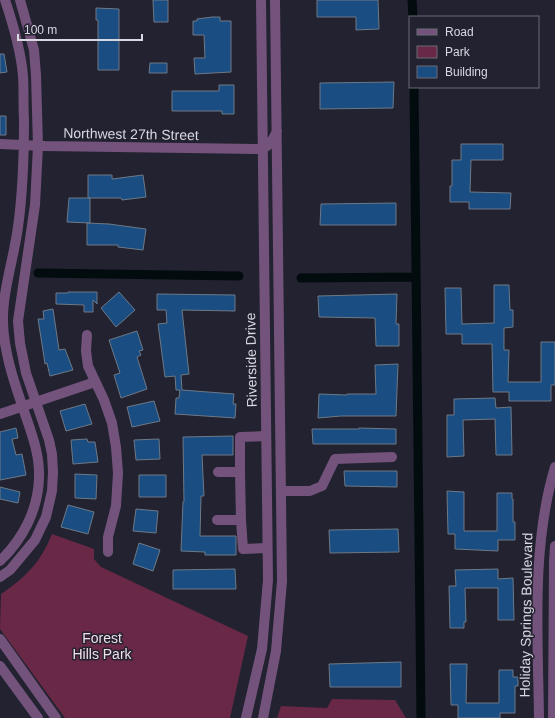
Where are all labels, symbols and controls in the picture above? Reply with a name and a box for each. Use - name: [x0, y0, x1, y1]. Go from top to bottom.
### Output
- scale bar: [18, 16, 142, 42]
- legend: [409, 16, 539, 88]
- text: 100 m: [24, 23, 57, 37]
- text: Road: [445, 25, 474, 39]
- text: Park: [445, 45, 471, 59]
- text: Building: [445, 65, 488, 79]
- street label: Northwest 27th Street: [63, 125, 199, 143]
- street label: Riverside Drive: [242, 312, 260, 408]
- street label: Holiday Springs Boulevard: [517, 532, 535, 698]
- park label: Forest Hills Park: [72, 630, 133, 662]

